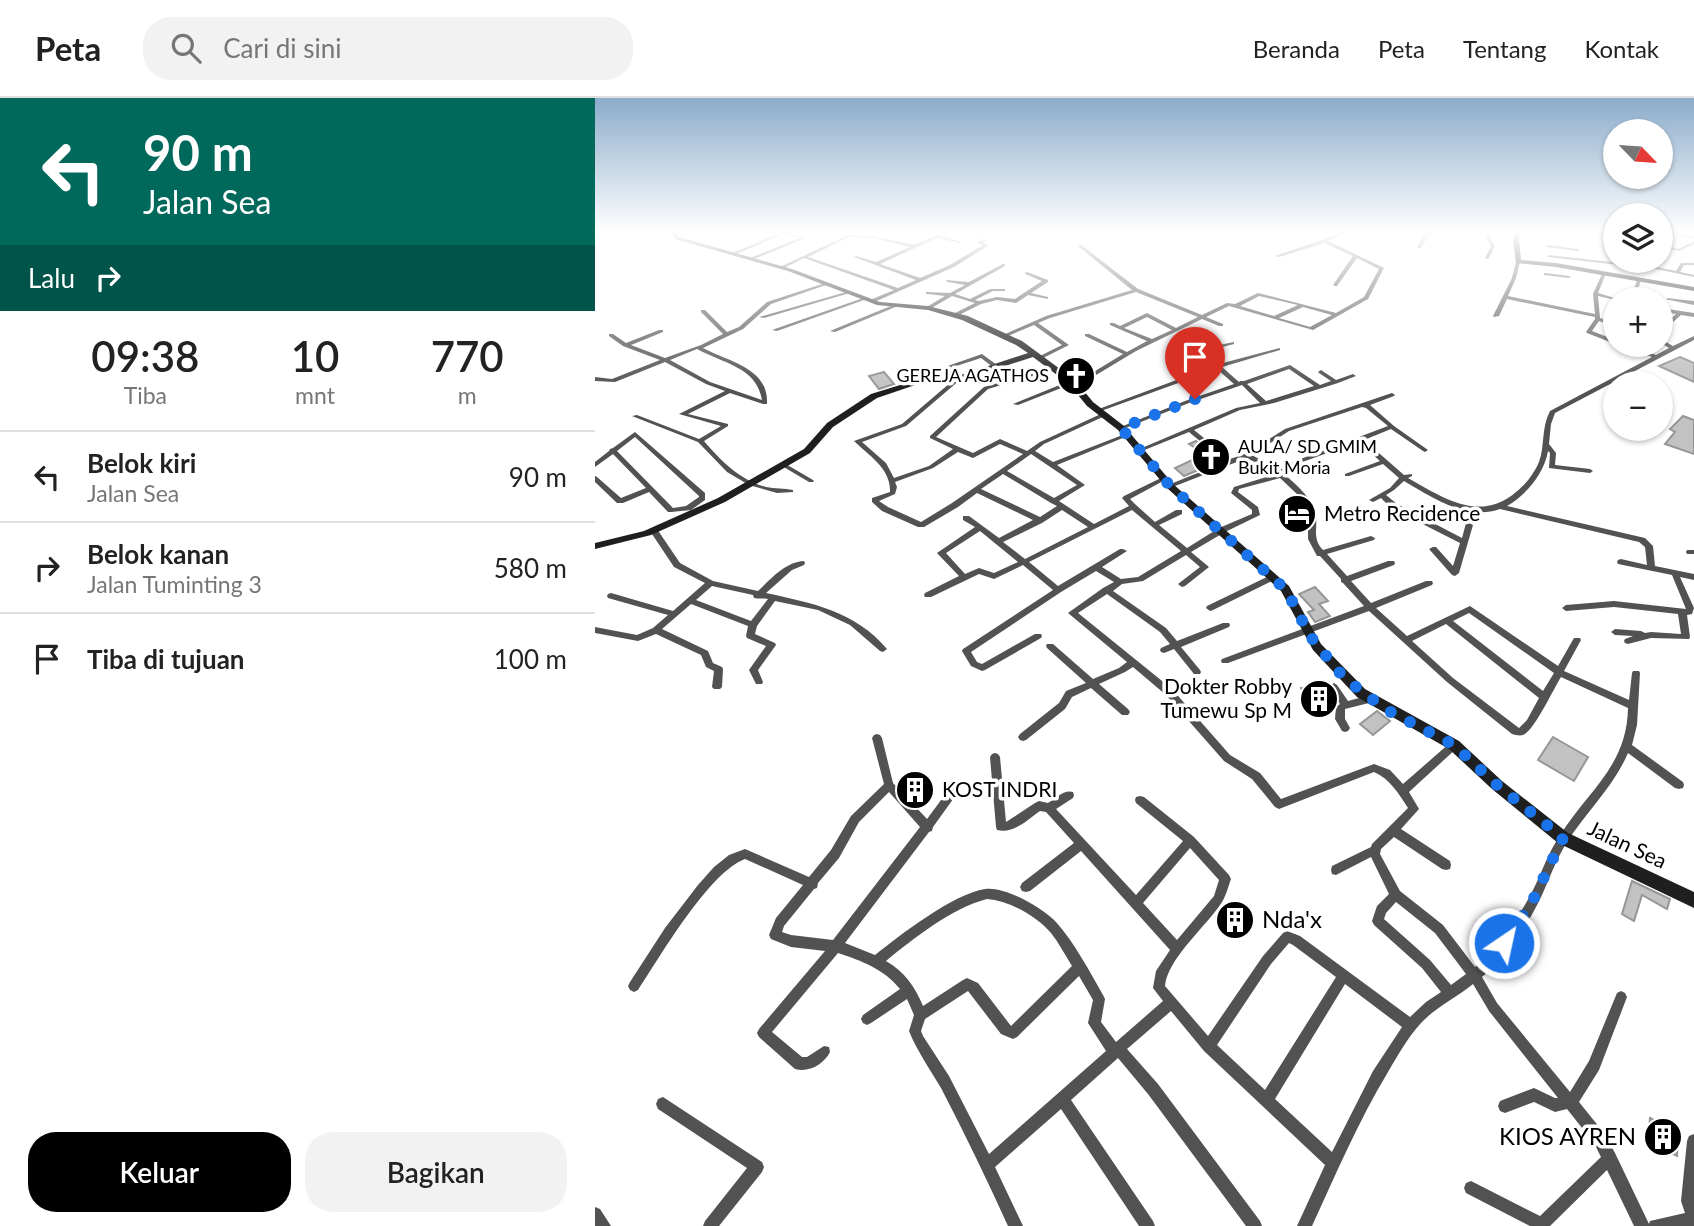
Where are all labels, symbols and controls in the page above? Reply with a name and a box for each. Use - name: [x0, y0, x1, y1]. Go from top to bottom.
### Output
- search box: [143, 17, 633, 80]
- text: Peta: [35, 28, 101, 68]
- icon: search: [167, 29, 205, 67]
- text: Cari di sini: [223, 32, 342, 64]
- text: Beranda: [1253, 34, 1340, 63]
- text: Peta: [1378, 34, 1425, 63]
- text: Tentang: [1463, 34, 1546, 63]
- text: Kontak: [1584, 34, 1659, 63]
- north arrow: [1603, 119, 1673, 189]
- map controls: [1603, 119, 1673, 441]
- text: 90 m: [143, 123, 253, 181]
- icon: left: [28, 126, 119, 217]
- text: Jalan Sea: [143, 182, 271, 221]
- button: layers: [1603, 203, 1673, 273]
- icon: right: [89, 259, 127, 297]
- text: Lalu: [28, 262, 75, 294]
- button: +: [1603, 287, 1673, 357]
- pin: [1165, 327, 1225, 399]
- text: 09:38: [91, 331, 199, 381]
- text: 10: [291, 331, 339, 381]
- text: 770: [431, 331, 504, 381]
- icon: arrive: [1176, 338, 1214, 376]
- church icon: GEREJA AGATHOS: [1055, 355, 1097, 397]
- place label: GEREJA AGATHOS: [896, 364, 1049, 386]
- button: −: [1603, 371, 1673, 441]
- text: Tiba: [124, 381, 167, 409]
- text: mnt: [295, 381, 335, 409]
- text: m: [458, 381, 477, 409]
- place label: AULA/ SD GMIM Bukit Moria: [1238, 435, 1377, 478]
- church icon: AULA/ SD GMIM Bukit Moria: [1190, 436, 1232, 478]
- text: Belok kiri: [87, 447, 196, 479]
- icon: left: [28, 458, 66, 496]
- text: 90 m: [509, 461, 567, 493]
- text: Jalan Sea: [87, 479, 179, 507]
- hotel icon: Metro Recidence: [1276, 493, 1318, 535]
- place label: Metro Recidence: [1324, 500, 1480, 525]
- text: Belok kanan: [87, 538, 229, 570]
- icon: right: [28, 549, 66, 587]
- text: 580 m: [494, 552, 567, 584]
- text: Jalan Tuminting 3: [87, 570, 262, 598]
- icon: arrive: [28, 640, 66, 678]
- text: Tiba di tujuan: [87, 643, 245, 675]
- text: 100 m: [494, 643, 567, 675]
- place label: Dokter Robby Tumewu Sp M: [1160, 673, 1292, 722]
- building icon: Dokter Robby Tumewu Sp M: [1298, 678, 1340, 720]
- building icon: KOST INDRI: [894, 769, 936, 811]
- place label: KOST INDRI: [942, 776, 1057, 801]
- street label: Jalan Sea: [1584, 815, 1671, 873]
- building icon: Nda'x: [1214, 899, 1256, 941]
- place label: Nda'x: [1262, 904, 1322, 933]
- position arrow: [1467, 906, 1541, 980]
- building icon: KIOS AYREN: [1642, 1116, 1684, 1158]
- place label: KIOS AYREN: [1499, 1121, 1636, 1150]
- button: Keluar: [28, 1132, 291, 1212]
- button: Bagikan: [305, 1132, 567, 1212]

